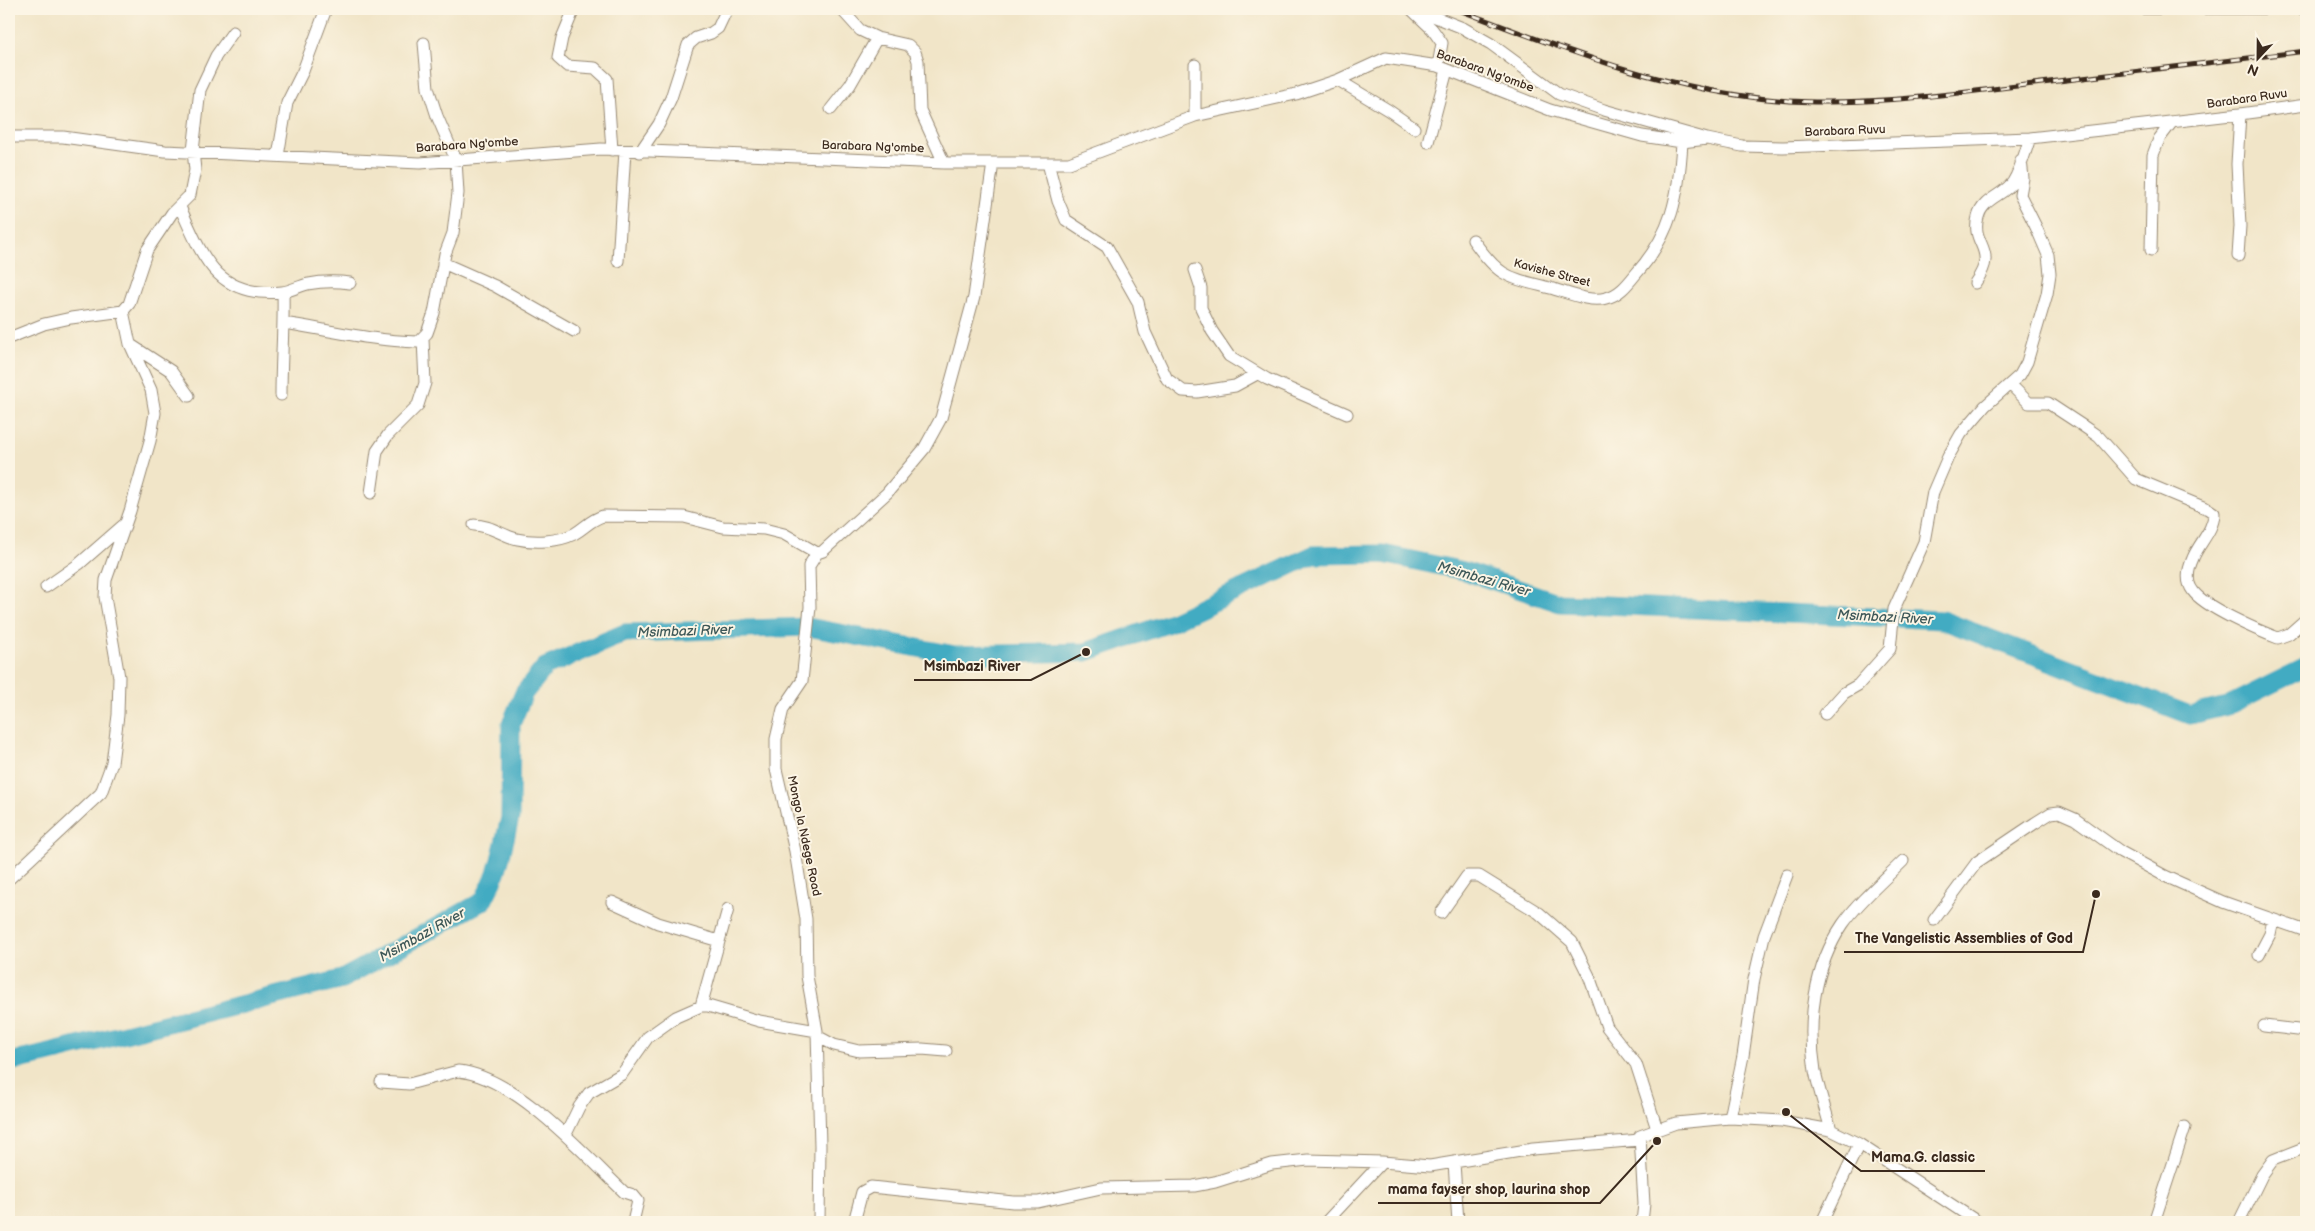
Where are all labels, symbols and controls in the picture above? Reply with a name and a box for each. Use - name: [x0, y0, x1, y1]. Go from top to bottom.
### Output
- north arrow: [2232, 32, 2282, 82]
- street label: Barabara Ng'ombe: [1434, 46, 1536, 96]
- text: N: [2245, 60, 2261, 79]
- street label: Barabara Ruvu: [2206, 86, 2288, 112]
- street label: Barabara Ruvu: [1804, 122, 1886, 140]
- street label: Barabara Ng'ombe: [415, 134, 519, 156]
- street label: Barabara Ng'ombe: [821, 138, 925, 156]
- street label: Kavishe Street: [1512, 256, 1592, 290]
- water label: Msimbazi River: [1436, 558, 1533, 601]
- water label: Msimbazi River: [1837, 606, 1934, 628]
- water label: Msimbazi River: [637, 621, 734, 641]
- callout: Msimbazi River: [914, 651, 1031, 680]
- text: Msimbazi River: [923, 658, 1021, 675]
- street label: Mongo la Ndege Road: [784, 774, 824, 898]
- water label: Msimbazi River: [376, 904, 469, 966]
- callout: The Vangelistic Assemblies of God: [1844, 923, 2083, 952]
- text: The Vangelistic Assemblies of God: [1855, 930, 2073, 947]
- callout: Mama.G. classic: [1861, 1142, 1985, 1171]
- text: Mama.G. classic: [1871, 1149, 1975, 1166]
- callout: mama fayser shop, laurina shop: [1378, 1174, 1600, 1203]
- text: mama fayser shop, laurina shop: [1388, 1181, 1590, 1198]

